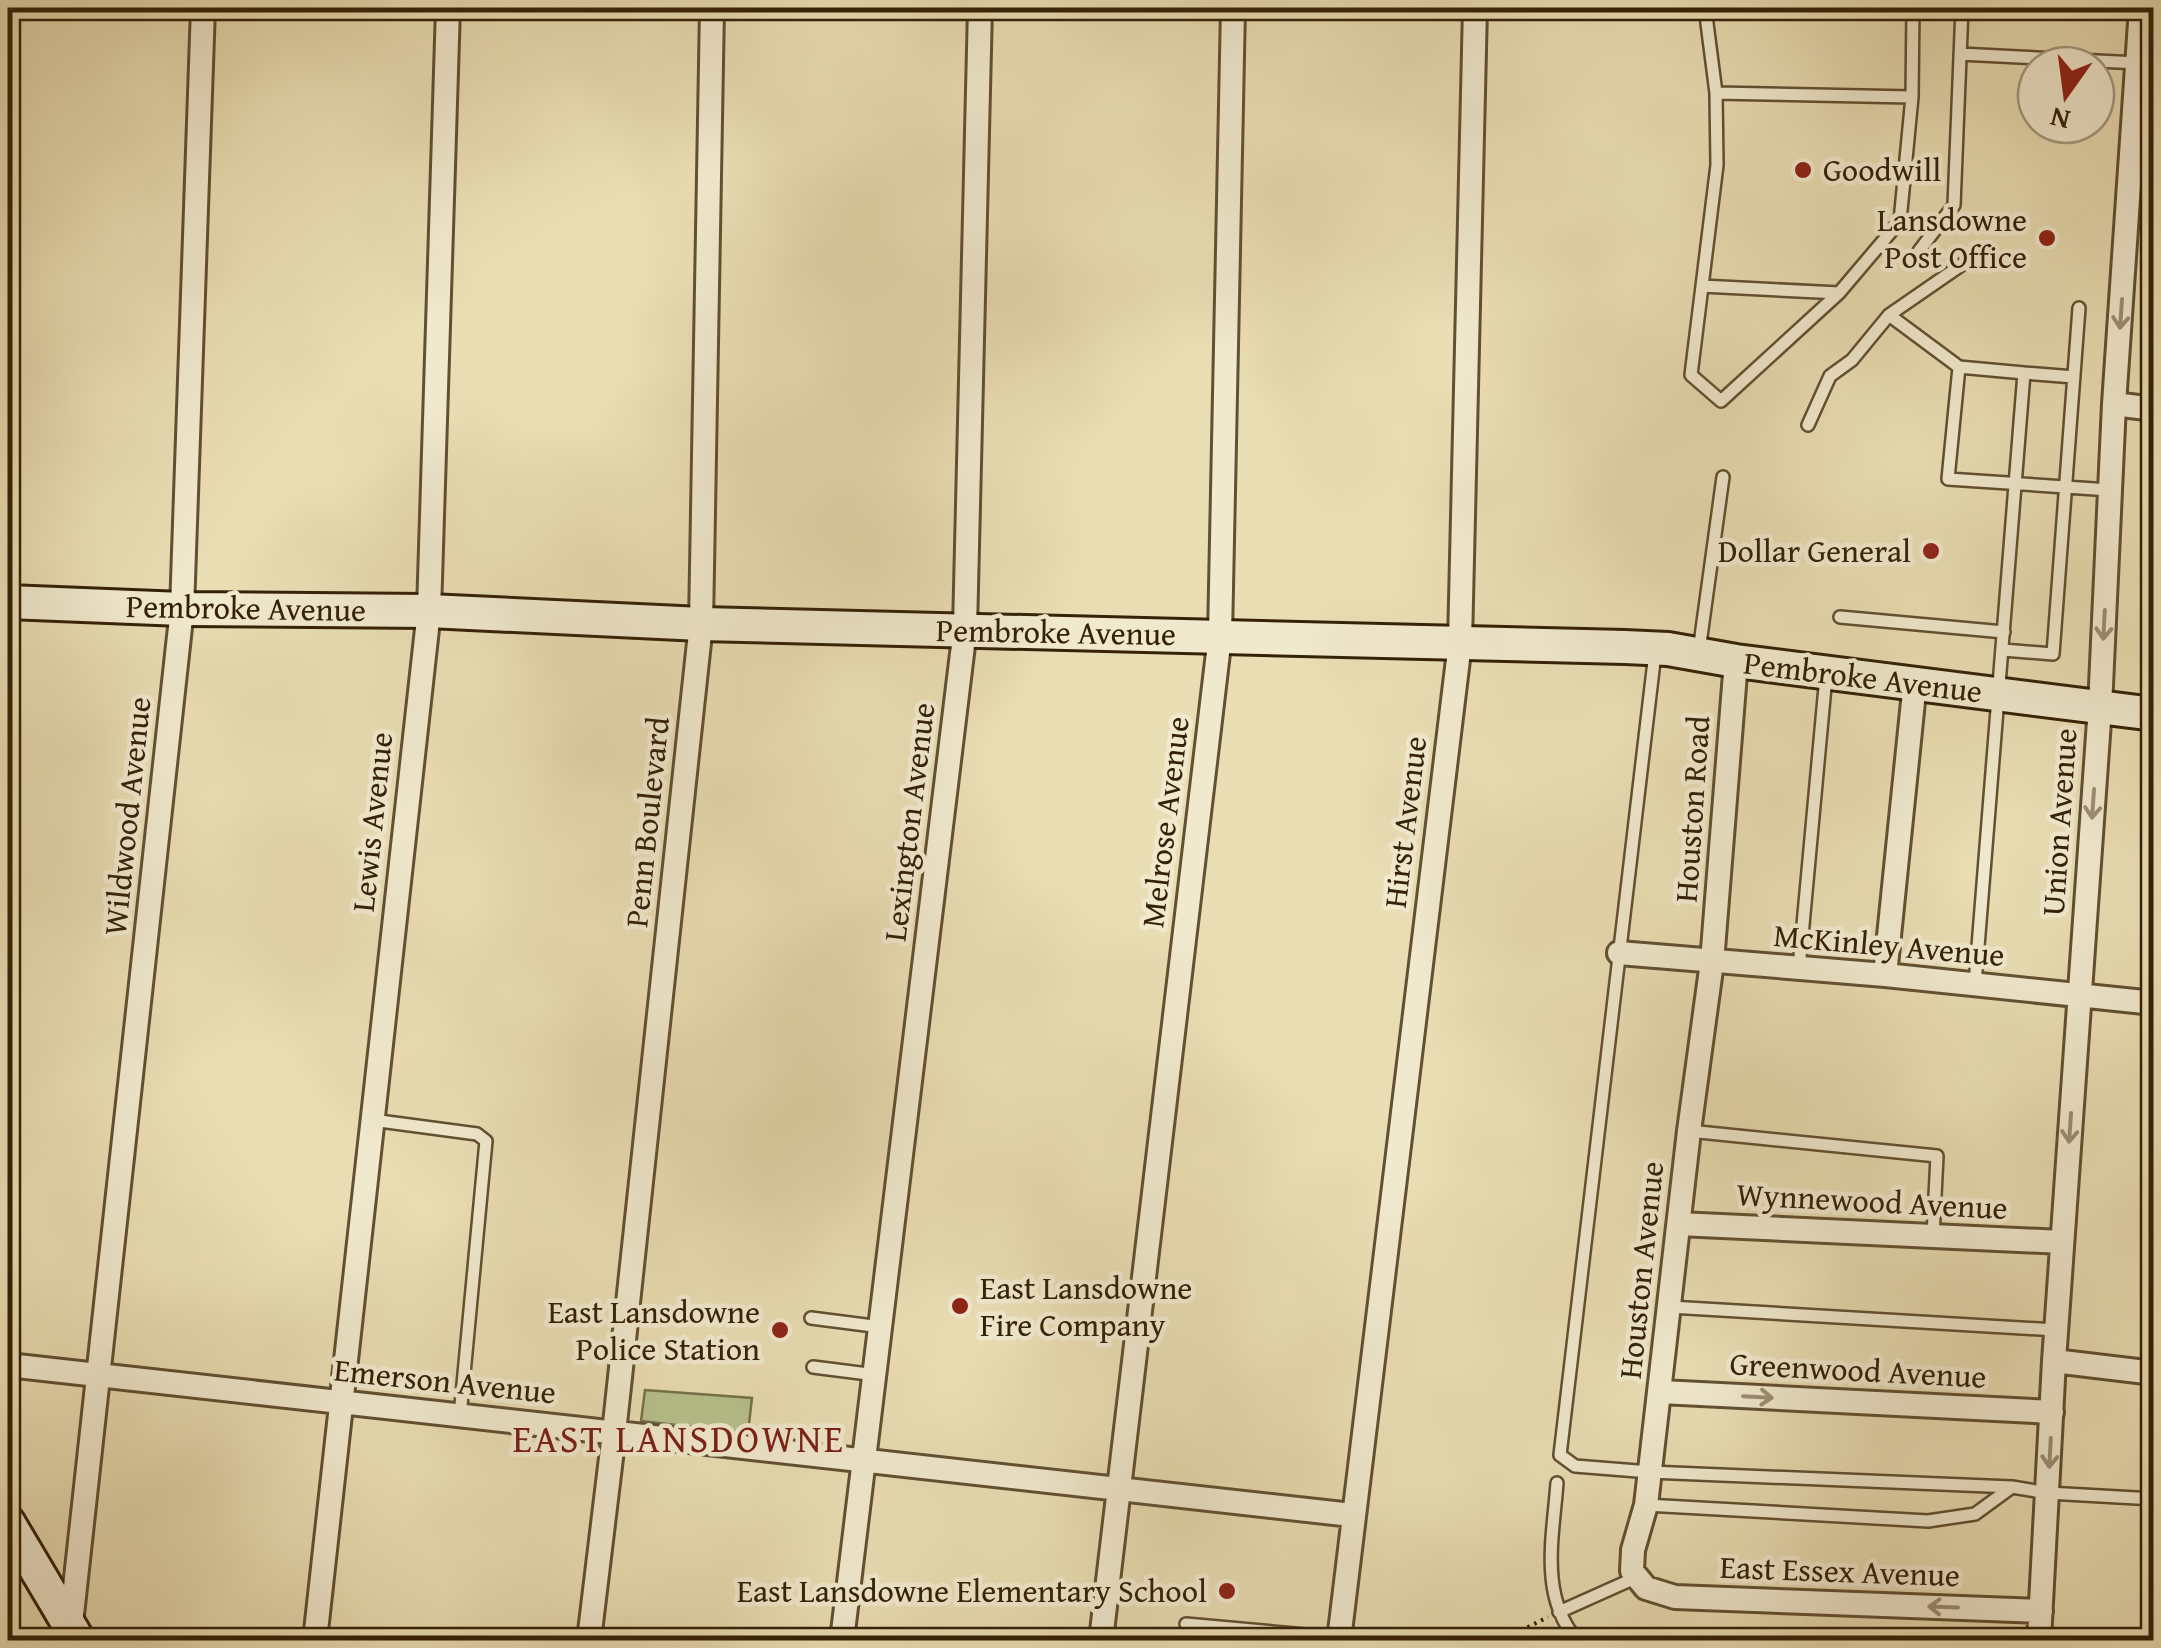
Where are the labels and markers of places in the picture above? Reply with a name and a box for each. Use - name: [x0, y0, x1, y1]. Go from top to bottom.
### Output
- place label: Goodwill: [1823, 146, 1941, 193]
- marker: Goodwill: [1792, 159, 1814, 181]
- place label: Lansdowne Post Office: [1877, 196, 2027, 280]
- marker: Lansdowne Post Office: [2036, 227, 2058, 249]
- place label: Dollar General: [1718, 527, 1911, 574]
- marker: Dollar General: [1920, 540, 1942, 562]
- place label: East Lansdowne Fire Company: [980, 1264, 1192, 1348]
- place label: East Lansdowne Police Station: [548, 1288, 760, 1372]
- marker: East Lansdowne Fire Company: [949, 1295, 971, 1317]
- marker: East Lansdowne Police Station: [769, 1319, 791, 1341]
- place label: East Lansdowne Elementary School: [737, 1567, 1207, 1614]
- marker: East Lansdowne Elementary School: [1216, 1580, 1238, 1602]

